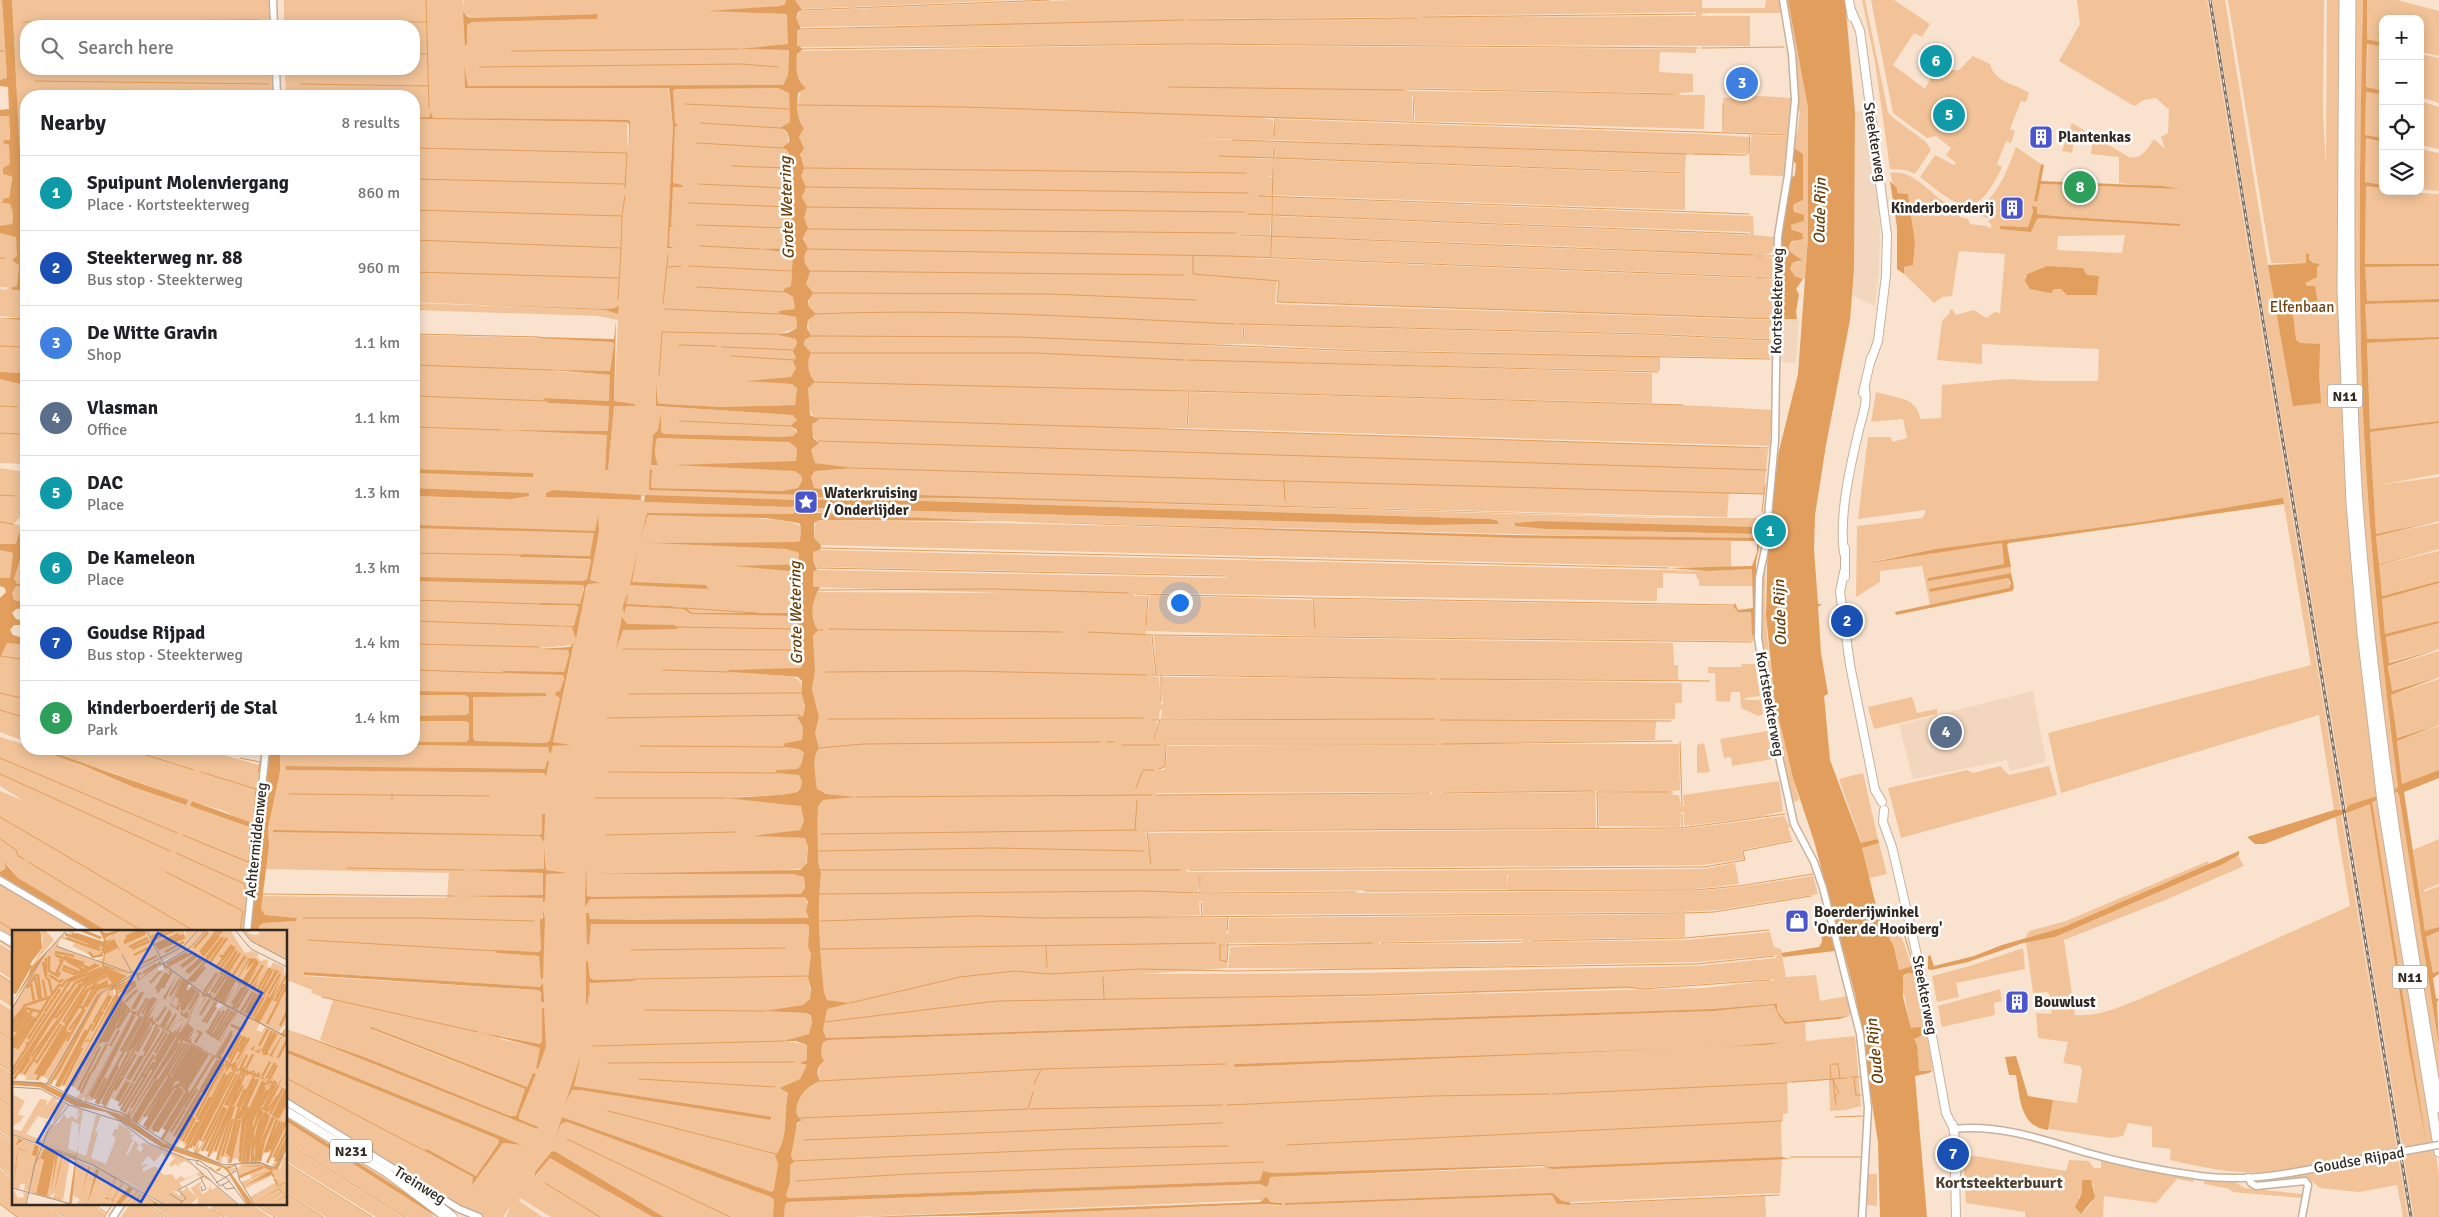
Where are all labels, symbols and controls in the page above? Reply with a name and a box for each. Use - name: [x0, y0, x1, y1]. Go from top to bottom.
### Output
- map controls: [2379, 15, 2424, 195]
- button: +: [2379, 15, 2424, 60]
- search box: [20, 20, 420, 75]
- icon: search: [38, 34, 66, 62]
- text: Search here: [78, 36, 174, 60]
- pin: 6: [1920, 42, 1952, 80]
- button: −: [2379, 60, 2424, 105]
- pin: 3: [1726, 64, 1758, 102]
- pin: 5: [1933, 96, 1965, 134]
- street label: Steekterweg: [1860, 101, 1890, 183]
- button: locate: [2379, 105, 2424, 150]
- text: Nearby: [40, 110, 106, 136]
- text: 8 results: [341, 113, 400, 133]
- building icon: Plantenkas: [2028, 124, 2054, 150]
- place label: Plantenkas: [2058, 128, 2131, 146]
- button: layers: [2379, 150, 2424, 195]
- water label: Grote Wetering: [775, 155, 799, 260]
- pin: 8: [2064, 168, 2096, 206]
- text: Spuipunt Molenviergang: [87, 171, 289, 195]
- water label: Oude Rijn: [1809, 176, 1831, 244]
- text: 1: [52, 183, 60, 203]
- text: 860 m: [358, 183, 400, 203]
- text: Place · Kortsteekterweg: [87, 195, 250, 215]
- building icon: Kinderboerderij: [1999, 195, 2025, 221]
- place label: Kinderboerderij: [1891, 199, 1994, 217]
- text: Steekterweg nr. 88: [87, 246, 243, 270]
- street label: Kortsteekterweg: [1767, 248, 1787, 354]
- text: 2: [52, 258, 60, 278]
- text: 960 m: [358, 258, 400, 278]
- text: Bus stop · Steekterweg: [87, 270, 243, 290]
- park label: Elfenbaan: [2270, 298, 2334, 316]
- text: De Witte Gravin: [87, 321, 218, 345]
- text: 3: [52, 333, 60, 353]
- text: 1.1 km: [354, 333, 400, 353]
- text: Shop: [87, 345, 121, 365]
- road number: N11: [2328, 384, 2362, 408]
- text: Vlasman: [87, 396, 158, 420]
- text: 4: [52, 408, 60, 428]
- text: 1.1 km: [354, 408, 400, 428]
- text: Office: [87, 420, 127, 440]
- text: DAC: [87, 471, 123, 495]
- text: 5: [52, 483, 60, 503]
- text: 1.3 km: [354, 483, 400, 503]
- place label: Waterkruising / Onderlijder: [824, 484, 918, 519]
- place icon: Waterkruising / Onderlijder: [793, 489, 819, 515]
- text: Place: [87, 495, 124, 515]
- pin: 1: [1754, 512, 1786, 550]
- text: De Kameleon: [87, 546, 195, 570]
- text: 6: [52, 558, 60, 578]
- text: 1.3 km: [354, 558, 400, 578]
- water label: Grote Wetering: [785, 560, 807, 665]
- text: Place: [87, 570, 124, 590]
- water label: Oude Rijn: [1769, 578, 1791, 647]
- your location: [1167, 590, 1193, 616]
- pin: 2: [1831, 602, 1863, 640]
- text: Goudse Rijpad: [87, 621, 205, 645]
- text: 7: [52, 633, 60, 653]
- text: 1.4 km: [354, 633, 400, 653]
- text: Bus stop · Steekterweg: [87, 645, 243, 665]
- street label: Kortsteekterweg: [1752, 650, 1788, 758]
- text: kinderboerderij de Stal: [87, 696, 277, 720]
- text: 8: [52, 708, 60, 728]
- text: 1.4 km: [354, 708, 400, 728]
- pin: 4: [1930, 713, 1962, 751]
- text: Park: [87, 720, 118, 740]
- street label: Achtermiddenweg: [241, 781, 271, 899]
- place label: Boerderijwinkel 'Onder de Hooiberg': [1814, 903, 1942, 938]
- shop icon: Boerderijwinkel 'Onder de Hooiberg': [1784, 908, 1810, 934]
- inset map: [12, 930, 288, 1204]
- street label: Steekterweg: [1908, 954, 1942, 1036]
- road number: N11: [2392, 966, 2428, 989]
- building icon: Bouwlust: [2004, 989, 2030, 1015]
- place label: Bouwlust: [2034, 993, 2096, 1011]
- water label: Oude Rijn: [1861, 1017, 1888, 1086]
- pin: 7: [1937, 1135, 1969, 1173]
- road number: N231: [330, 1140, 372, 1162]
- street label: Goudse Rijpad: [2312, 1143, 2406, 1177]
- street label: Treinweg: [391, 1162, 449, 1208]
- district label: Kortsteekterbuurt: [1935, 1173, 2063, 1193]

